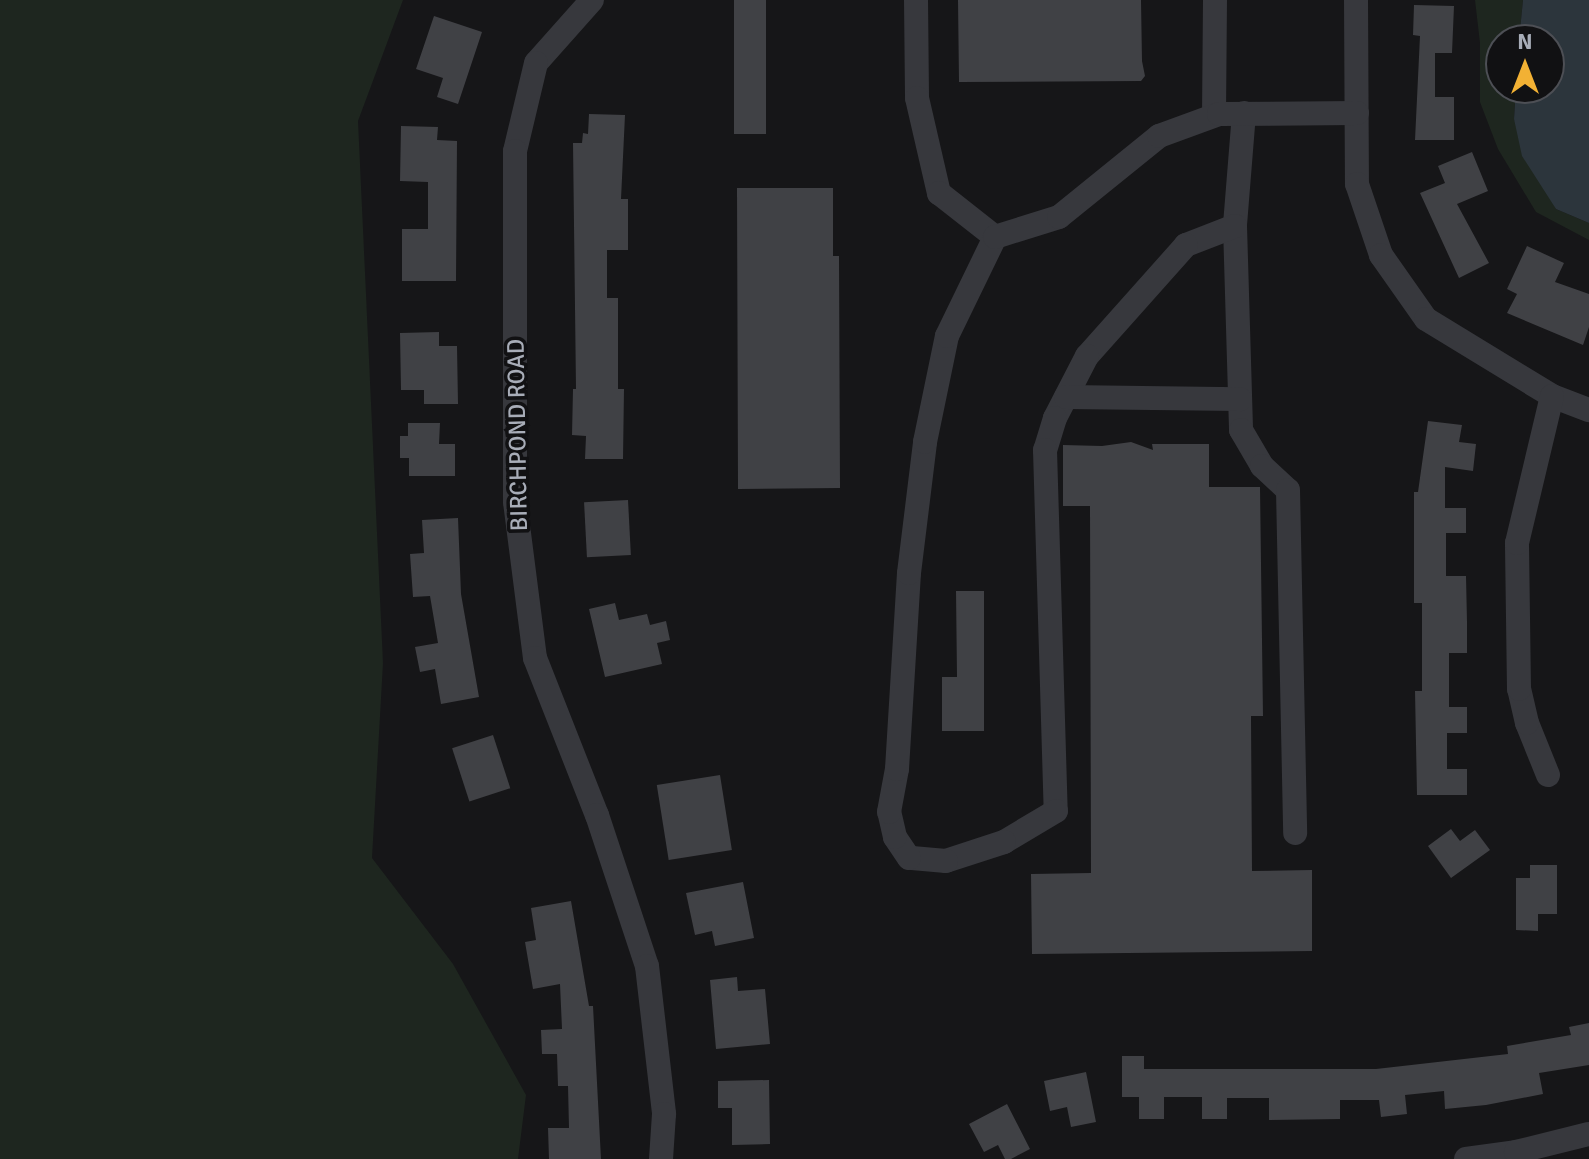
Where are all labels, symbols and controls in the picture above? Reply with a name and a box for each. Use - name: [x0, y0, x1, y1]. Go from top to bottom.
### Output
- north arrow: [1485, 24, 1565, 104]
- text: N: [1517, 28, 1533, 55]
- street label: BIRCHPOND ROAD: [502, 338, 534, 532]

